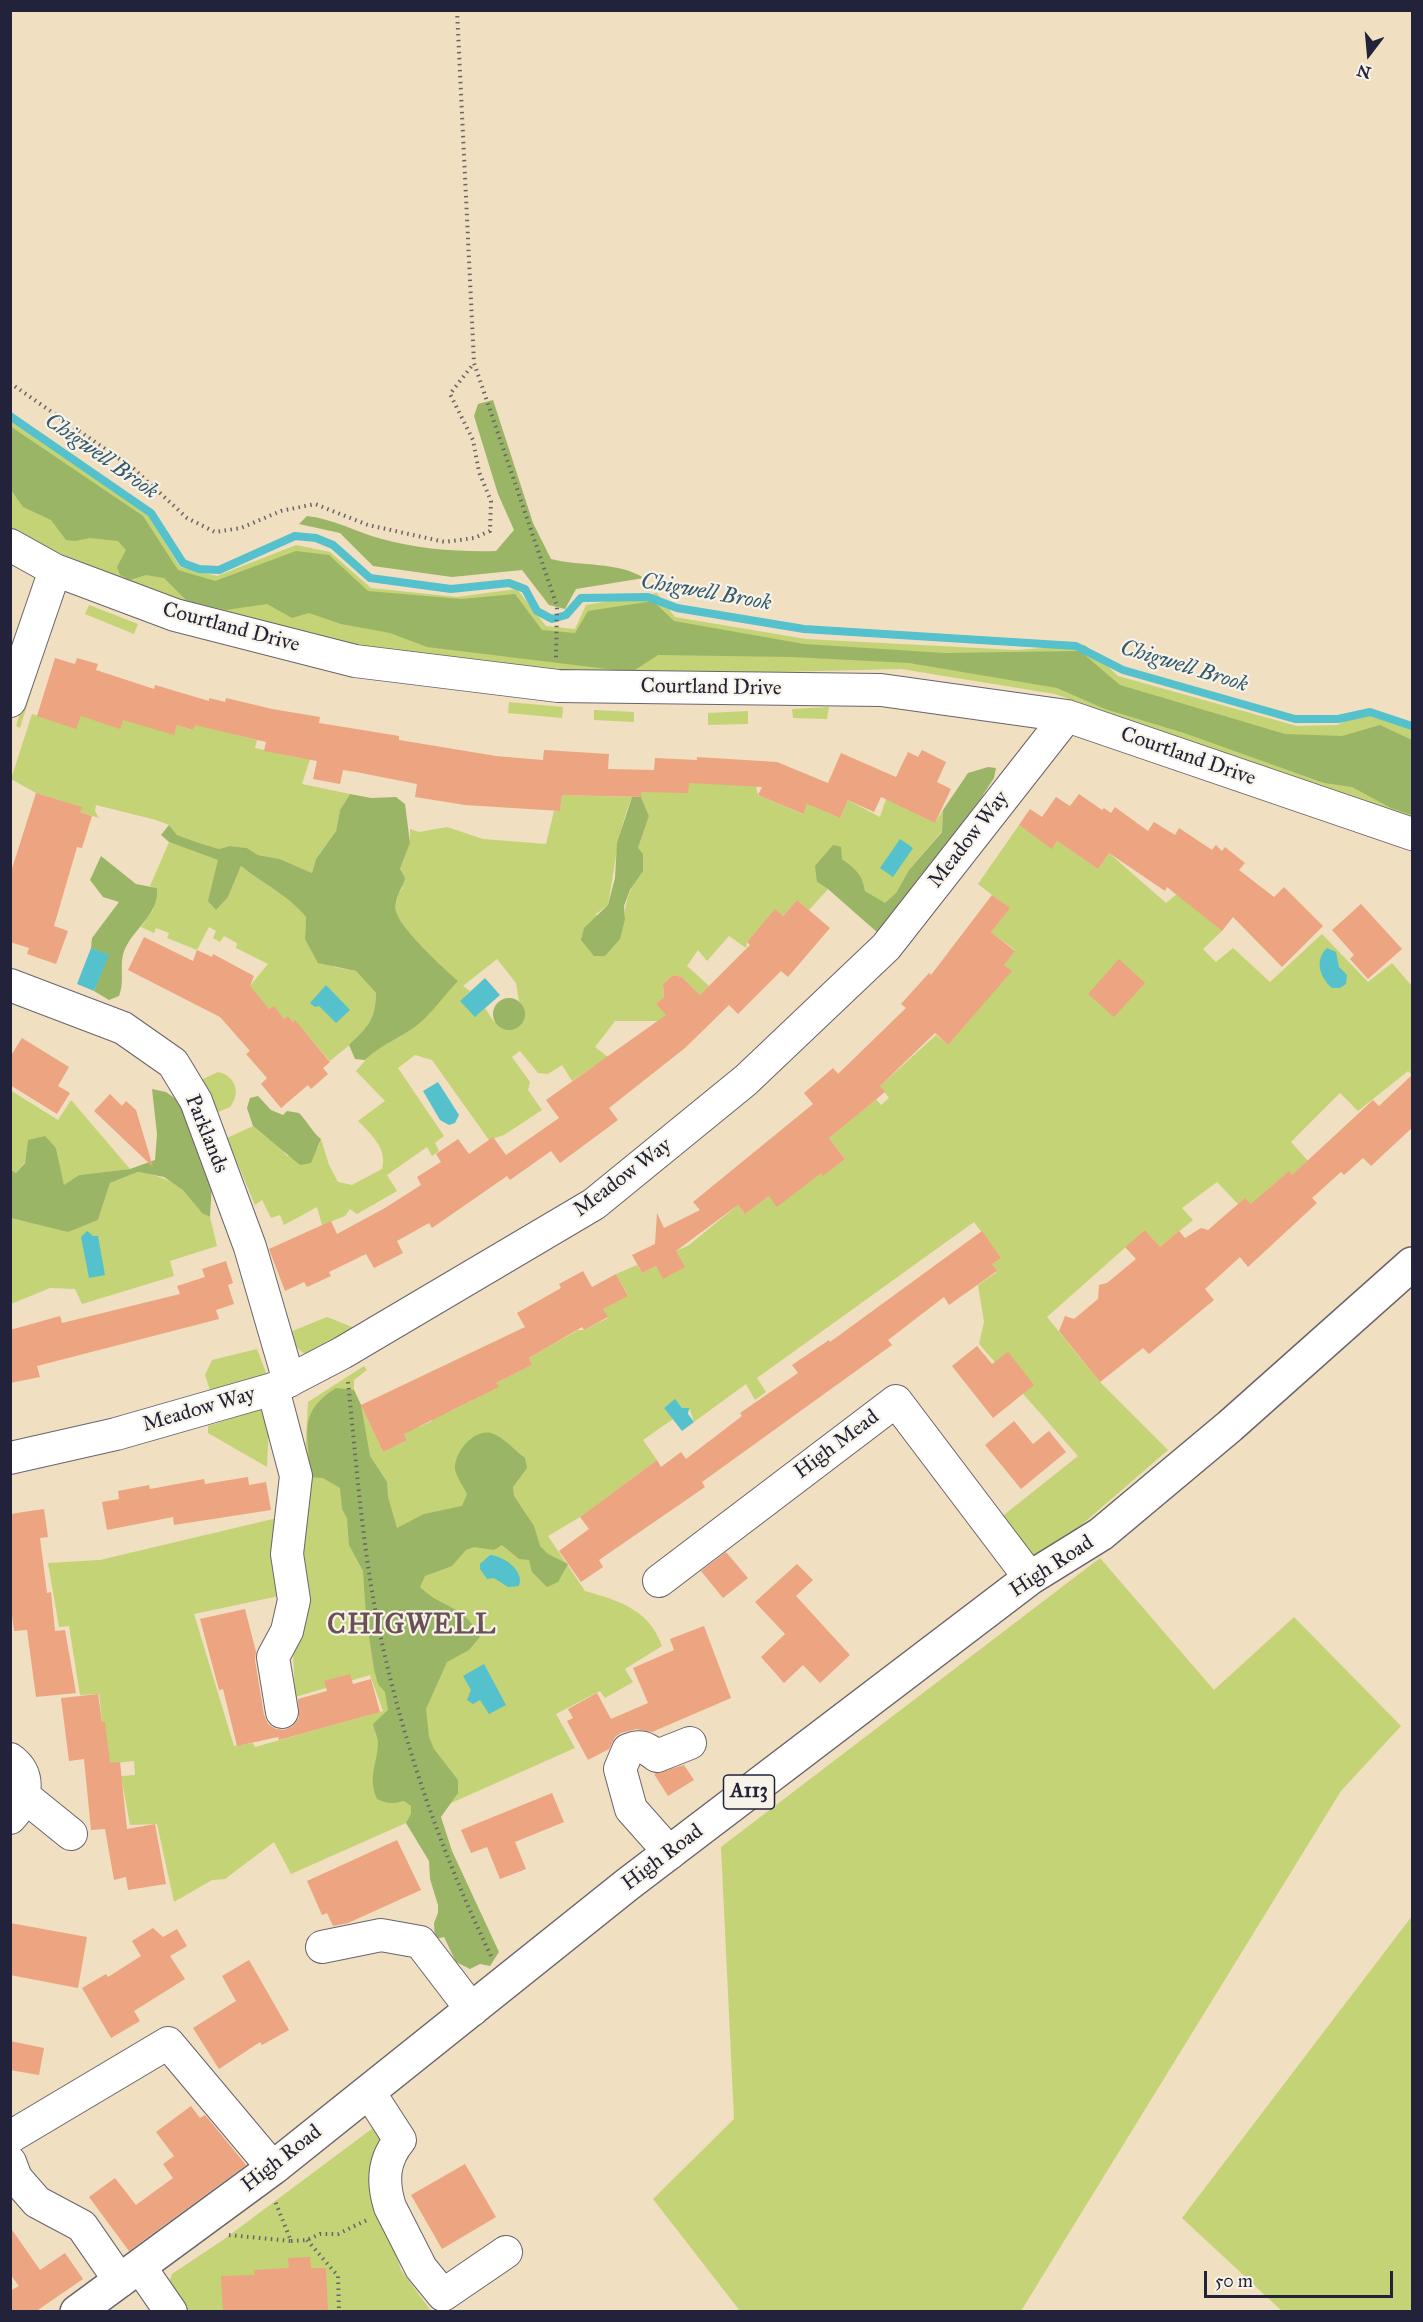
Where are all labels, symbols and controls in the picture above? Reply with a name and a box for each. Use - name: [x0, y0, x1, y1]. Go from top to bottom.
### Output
- north arrow: [1339, 24, 1399, 84]
- text: N: [1355, 61, 1373, 83]
- water label: Chigwell Brook: [39, 408, 163, 506]
- water label: Chigwell Brook: [639, 569, 773, 617]
- street label: Courtland Drive: [160, 598, 302, 658]
- water label: Chigwell Brook: [1117, 635, 1251, 699]
- street label: Courtland Drive: [640, 674, 782, 702]
- street label: Courtland Drive: [1117, 722, 1259, 792]
- street label: Meadow Way: [923, 787, 1015, 893]
- street label: Parklands: [179, 1091, 233, 1177]
- street label: Meadow Way: [569, 1133, 677, 1223]
- street label: Meadow Way: [140, 1382, 258, 1438]
- street label: High Mead: [790, 1405, 884, 1485]
- street label: High Road: [1005, 1531, 1099, 1603]
- district label: CHIGWELL: [327, 1610, 497, 1642]
- road number: A113: [724, 1775, 774, 1809]
- street label: High Road: [618, 1819, 708, 1897]
- street label: High Road: [237, 2120, 327, 2198]
- scale bar: [1207, 2259, 1396, 2297]
- text: 50 m: [1215, 2270, 1253, 2292]

